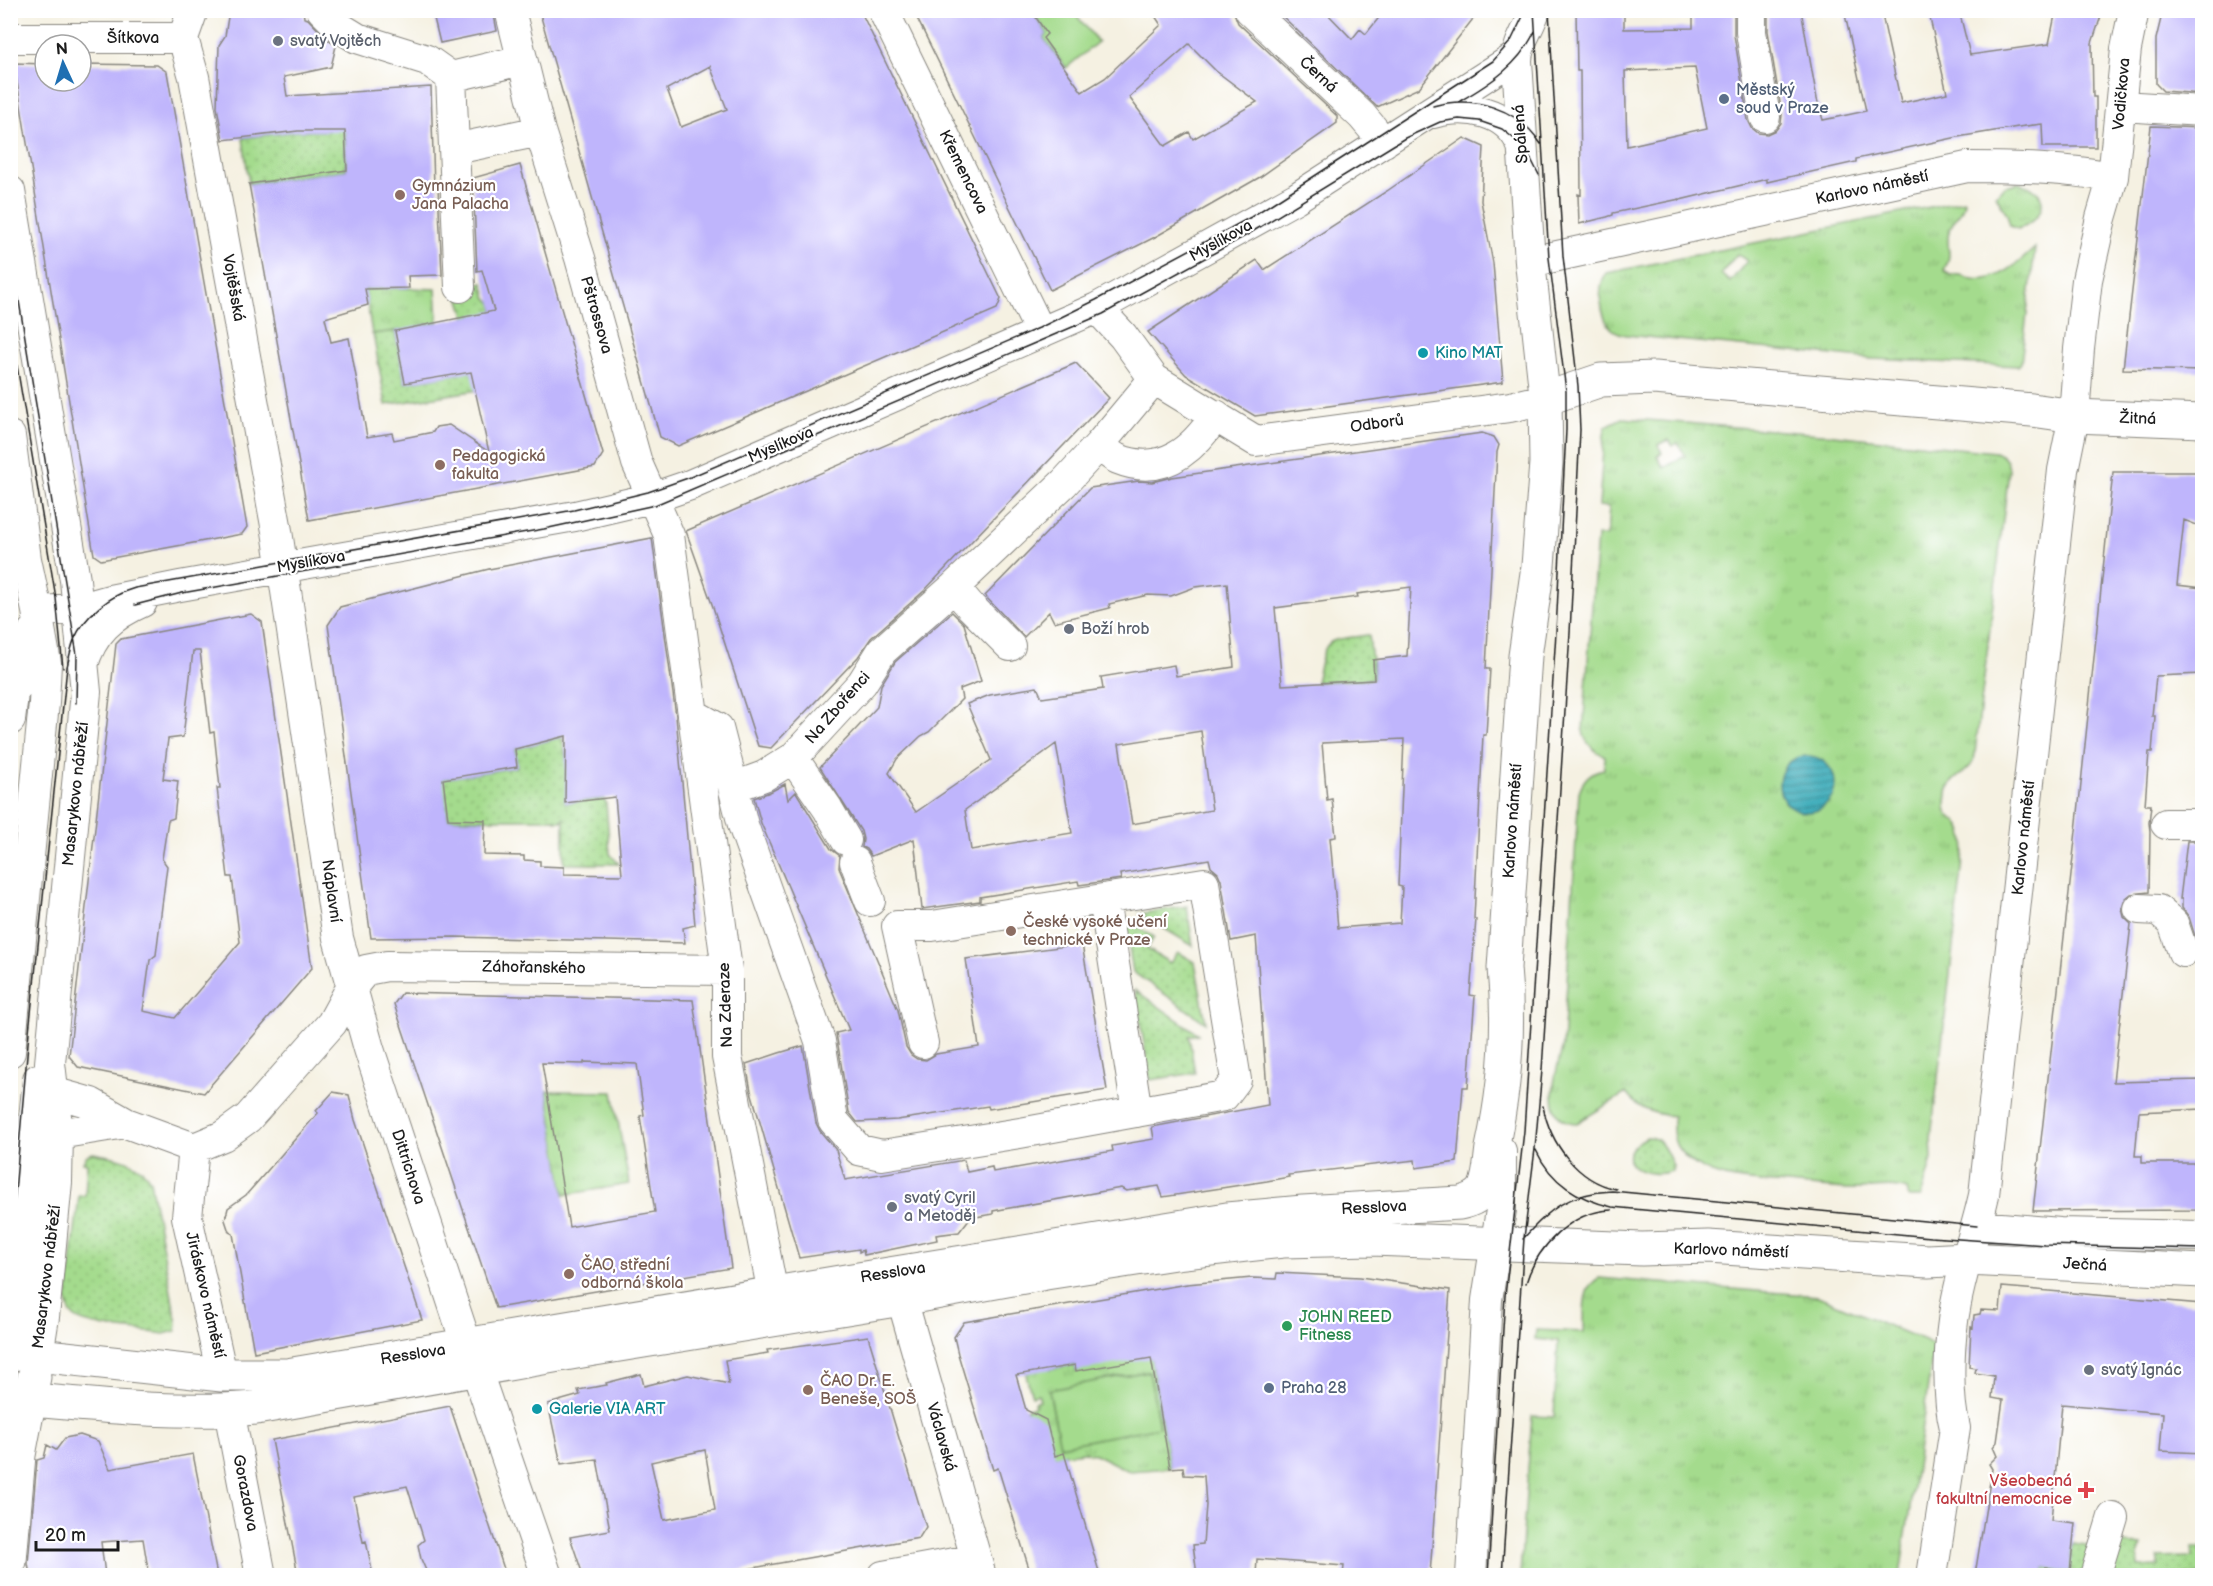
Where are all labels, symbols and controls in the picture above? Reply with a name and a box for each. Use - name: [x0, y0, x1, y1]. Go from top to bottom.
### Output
- street label: Šítkova: [107, 27, 159, 48]
- place label: svatý Vojtěch: [290, 32, 381, 51]
- north arrow: [33, 33, 93, 93]
- marker: svatý Vojtěch: [271, 34, 285, 48]
- text: N: [55, 40, 69, 59]
- street label: Černá: [1295, 51, 1342, 97]
- street label: Vodičkova: [2109, 57, 2135, 131]
- place label: Městský soud v Praze: [1736, 81, 1829, 118]
- marker: Městský soud v Praze: [1717, 92, 1731, 106]
- street label: Spálená: [1509, 104, 1533, 164]
- street label: Křemencova: [935, 127, 991, 217]
- street label: Karlovo náměstí: [1814, 167, 1930, 209]
- place label: Gymnázium Jana Palacha: [412, 177, 509, 214]
- marker: Gymnázium Jana Palacha: [393, 188, 407, 202]
- street label: Myslíkova: [1186, 216, 1256, 266]
- street label: Vojtěšská: [218, 253, 248, 323]
- street label: Pštrossova: [576, 274, 616, 356]
- place label: Kino MAT: [1435, 344, 1503, 363]
- marker: Kino MAT: [1416, 346, 1430, 360]
- street label: Žitná: [2118, 407, 2157, 429]
- street label: Odborů: [1349, 411, 1405, 437]
- street label: Myslíkova: [745, 423, 817, 467]
- place label: Pedagogická fakulta: [452, 447, 546, 484]
- marker: Pedagogická fakulta: [433, 458, 447, 472]
- street label: Myslíkova: [275, 547, 347, 577]
- place label: Boží hrob: [1081, 620, 1149, 639]
- marker: Boží hrob: [1062, 622, 1076, 636]
- street label: Na Zbořenci: [802, 668, 874, 748]
- street label: Masarykovo nábřeží: [59, 721, 93, 867]
- street label: Karlovo náměstí: [1500, 763, 1527, 879]
- street label: Karlovo náměstí: [2009, 780, 2039, 896]
- street label: Náplavní: [317, 858, 345, 924]
- place label: České vysoké učení technické v Praze: [1023, 911, 1167, 950]
- marker: České vysoké učení technické v Praze: [1004, 924, 1018, 938]
- street label: Záhořanského: [481, 958, 586, 978]
- street label: Na Zderaze: [715, 962, 737, 1048]
- street label: Dittrichova: [387, 1127, 429, 1207]
- place label: svatý Cyril a Metoděj: [904, 1189, 976, 1226]
- street label: Resslova: [1341, 1197, 1407, 1219]
- marker: svatý Cyril a Metoděj: [885, 1200, 899, 1214]
- street label: Masarykovo nábřeží: [29, 1204, 65, 1350]
- street label: Jiráskovo náměstí: [181, 1230, 229, 1360]
- street label: Karlovo náměstí: [1673, 1239, 1789, 1263]
- place label: ČAO, střední odborná škola: [581, 1254, 684, 1293]
- street label: Ječná: [2062, 1254, 2108, 1276]
- street label: Resslova: [859, 1258, 927, 1288]
- marker: ČAO, střední odborná škola: [562, 1267, 576, 1281]
- place label: JOHN REED Fitness: [1299, 1308, 1392, 1345]
- marker: JOHN REED Fitness: [1280, 1319, 1294, 1333]
- street label: Resslova: [379, 1340, 447, 1370]
- place label: svatý Ignác: [2101, 1361, 2182, 1380]
- marker: svatý Ignác: [2082, 1363, 2096, 1377]
- place label: ČAO Dr. E. Beneše, SOŠ: [820, 1370, 917, 1409]
- place label: Praha 28: [1281, 1379, 1347, 1398]
- marker: Praha 28: [1262, 1381, 1276, 1395]
- marker: ČAO Dr. E. Beneše, SOŠ: [801, 1383, 815, 1397]
- place label: Galerie VIA ART: [549, 1400, 666, 1419]
- street label: Václavská: [922, 1400, 960, 1474]
- marker: Galerie VIA ART: [530, 1402, 544, 1416]
- street label: Gorazdova: [228, 1453, 262, 1533]
- place label: Všeobecná fakultní nemocnice: [1936, 1472, 2073, 1509]
- marker: Všeobecná fakultní nemocnice: [2077, 1481, 2095, 1499]
- scale bar: [36, 1514, 118, 1552]
- text: 20 m: [45, 1525, 86, 1546]

